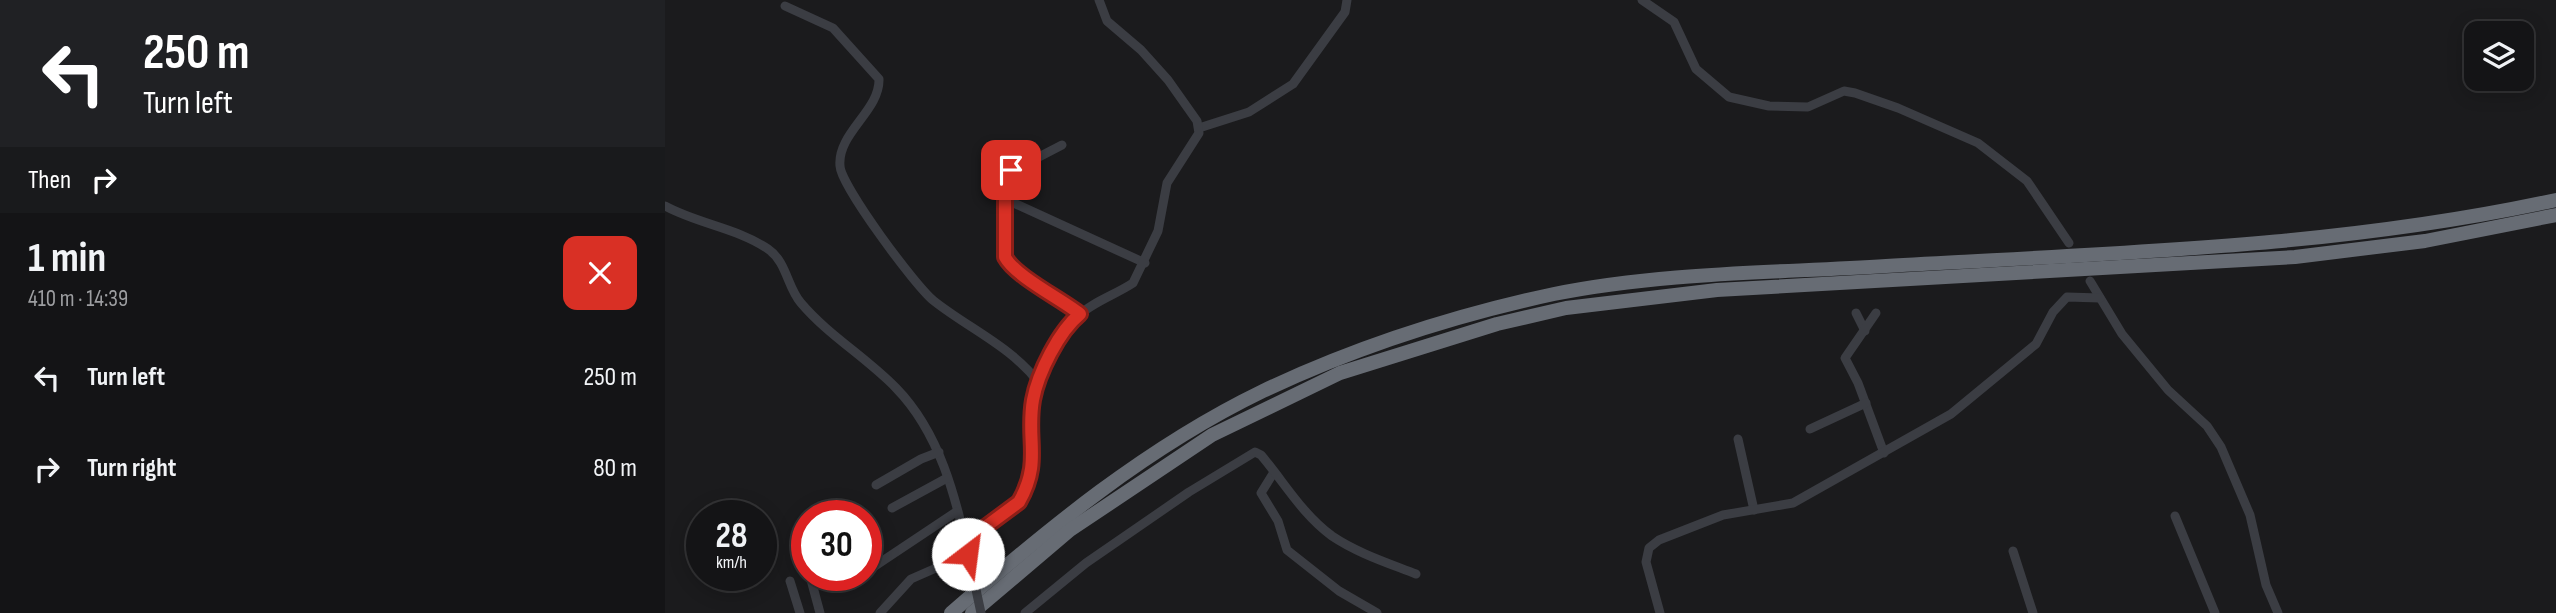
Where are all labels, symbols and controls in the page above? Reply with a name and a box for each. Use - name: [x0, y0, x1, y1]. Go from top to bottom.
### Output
- map controls: [2464, 21, 2534, 91]
- button: layers: [2464, 21, 2534, 91]
- text: 250 m: [143, 24, 249, 83]
- icon: left: [28, 28, 119, 119]
- text: Turn left: [143, 84, 233, 123]
- pin: [981, 140, 1041, 200]
- icon: arrive: [992, 151, 1030, 189]
- icon: right: [85, 161, 123, 199]
- text: Then: [28, 165, 71, 196]
- text: 1 min: [28, 233, 106, 284]
- button: close: [563, 236, 637, 310]
- text: 410 m · 14:39: [28, 285, 128, 313]
- icon: left: [28, 359, 66, 397]
- text: Turn left: [87, 362, 165, 393]
- text: 250 m: [583, 362, 637, 393]
- icon: right: [28, 450, 66, 488]
- text: Turn right: [87, 453, 176, 484]
- text: 80 m: [593, 453, 637, 484]
- speed limit sign: 30: [791, 500, 882, 591]
- text: 28: [716, 515, 747, 558]
- position arrow: [931, 517, 1005, 591]
- text: km/h: [716, 552, 747, 573]

